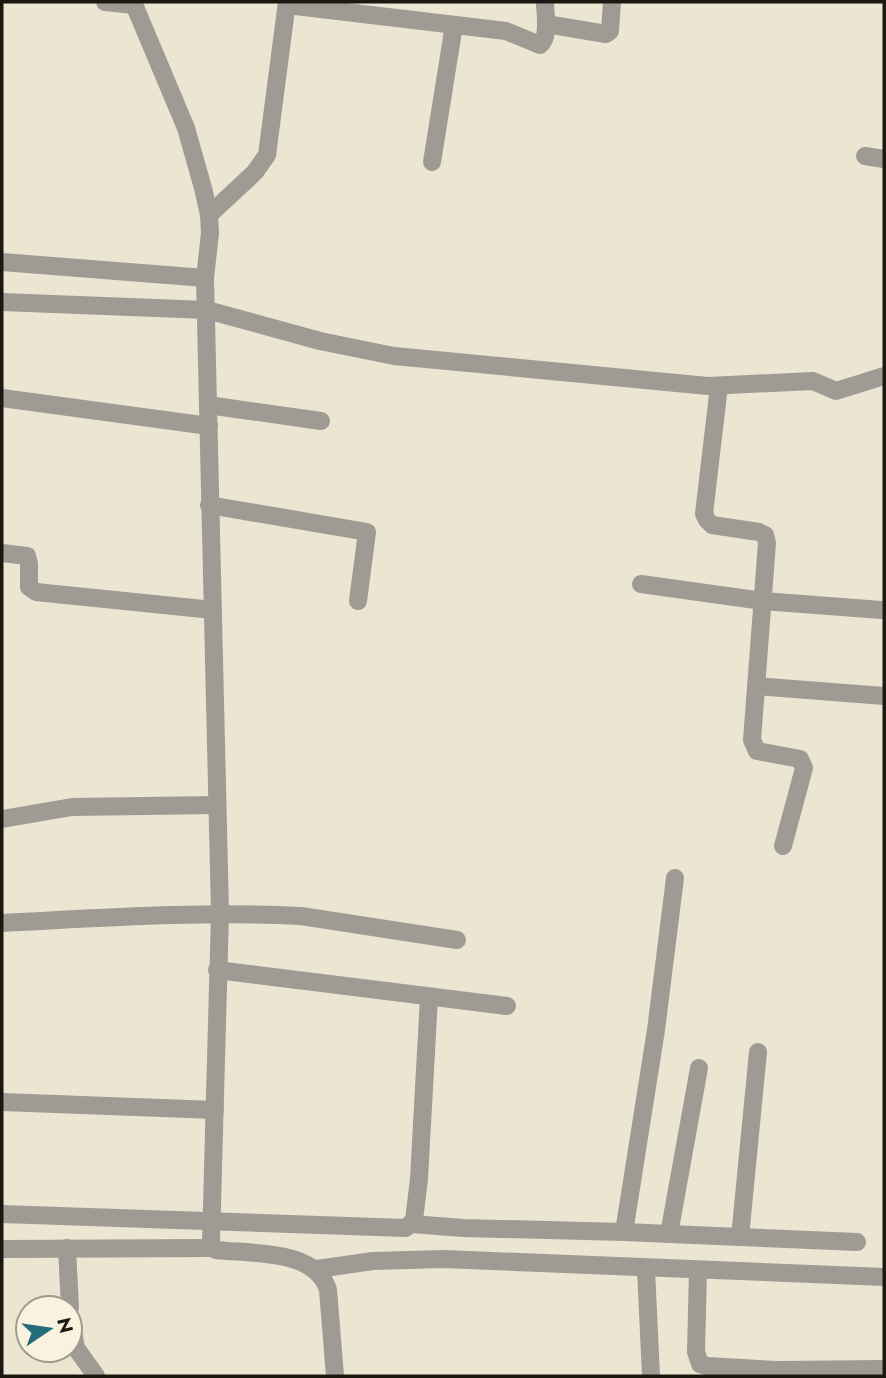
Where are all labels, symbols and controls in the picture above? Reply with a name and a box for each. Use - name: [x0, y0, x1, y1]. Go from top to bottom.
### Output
- north arrow: [14, 1294, 84, 1364]
- text: N: [50, 1315, 80, 1336]

